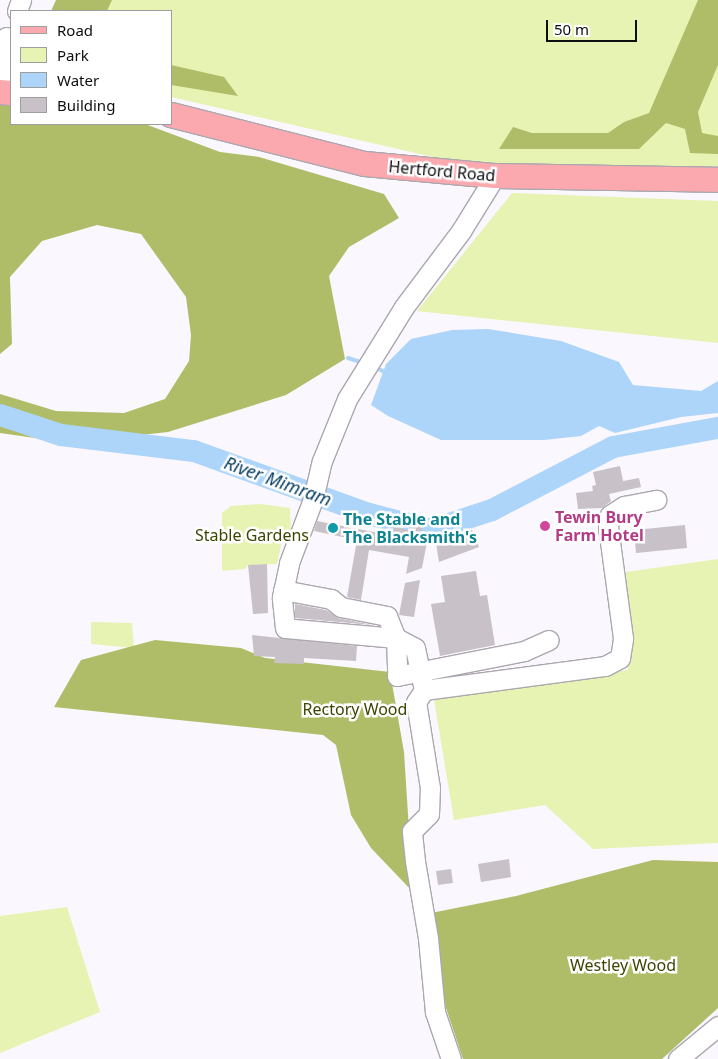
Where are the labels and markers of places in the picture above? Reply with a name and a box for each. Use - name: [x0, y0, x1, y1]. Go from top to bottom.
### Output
- place label: Tewin Bury Farm Hotel: [555, 507, 644, 545]
- place label: The Stable and The Blacksmith's: [343, 509, 477, 547]
- marker: Tewin Bury Farm Hotel: [539, 520, 551, 532]
- marker: The Stable and The Blacksmith's: [327, 522, 339, 534]

